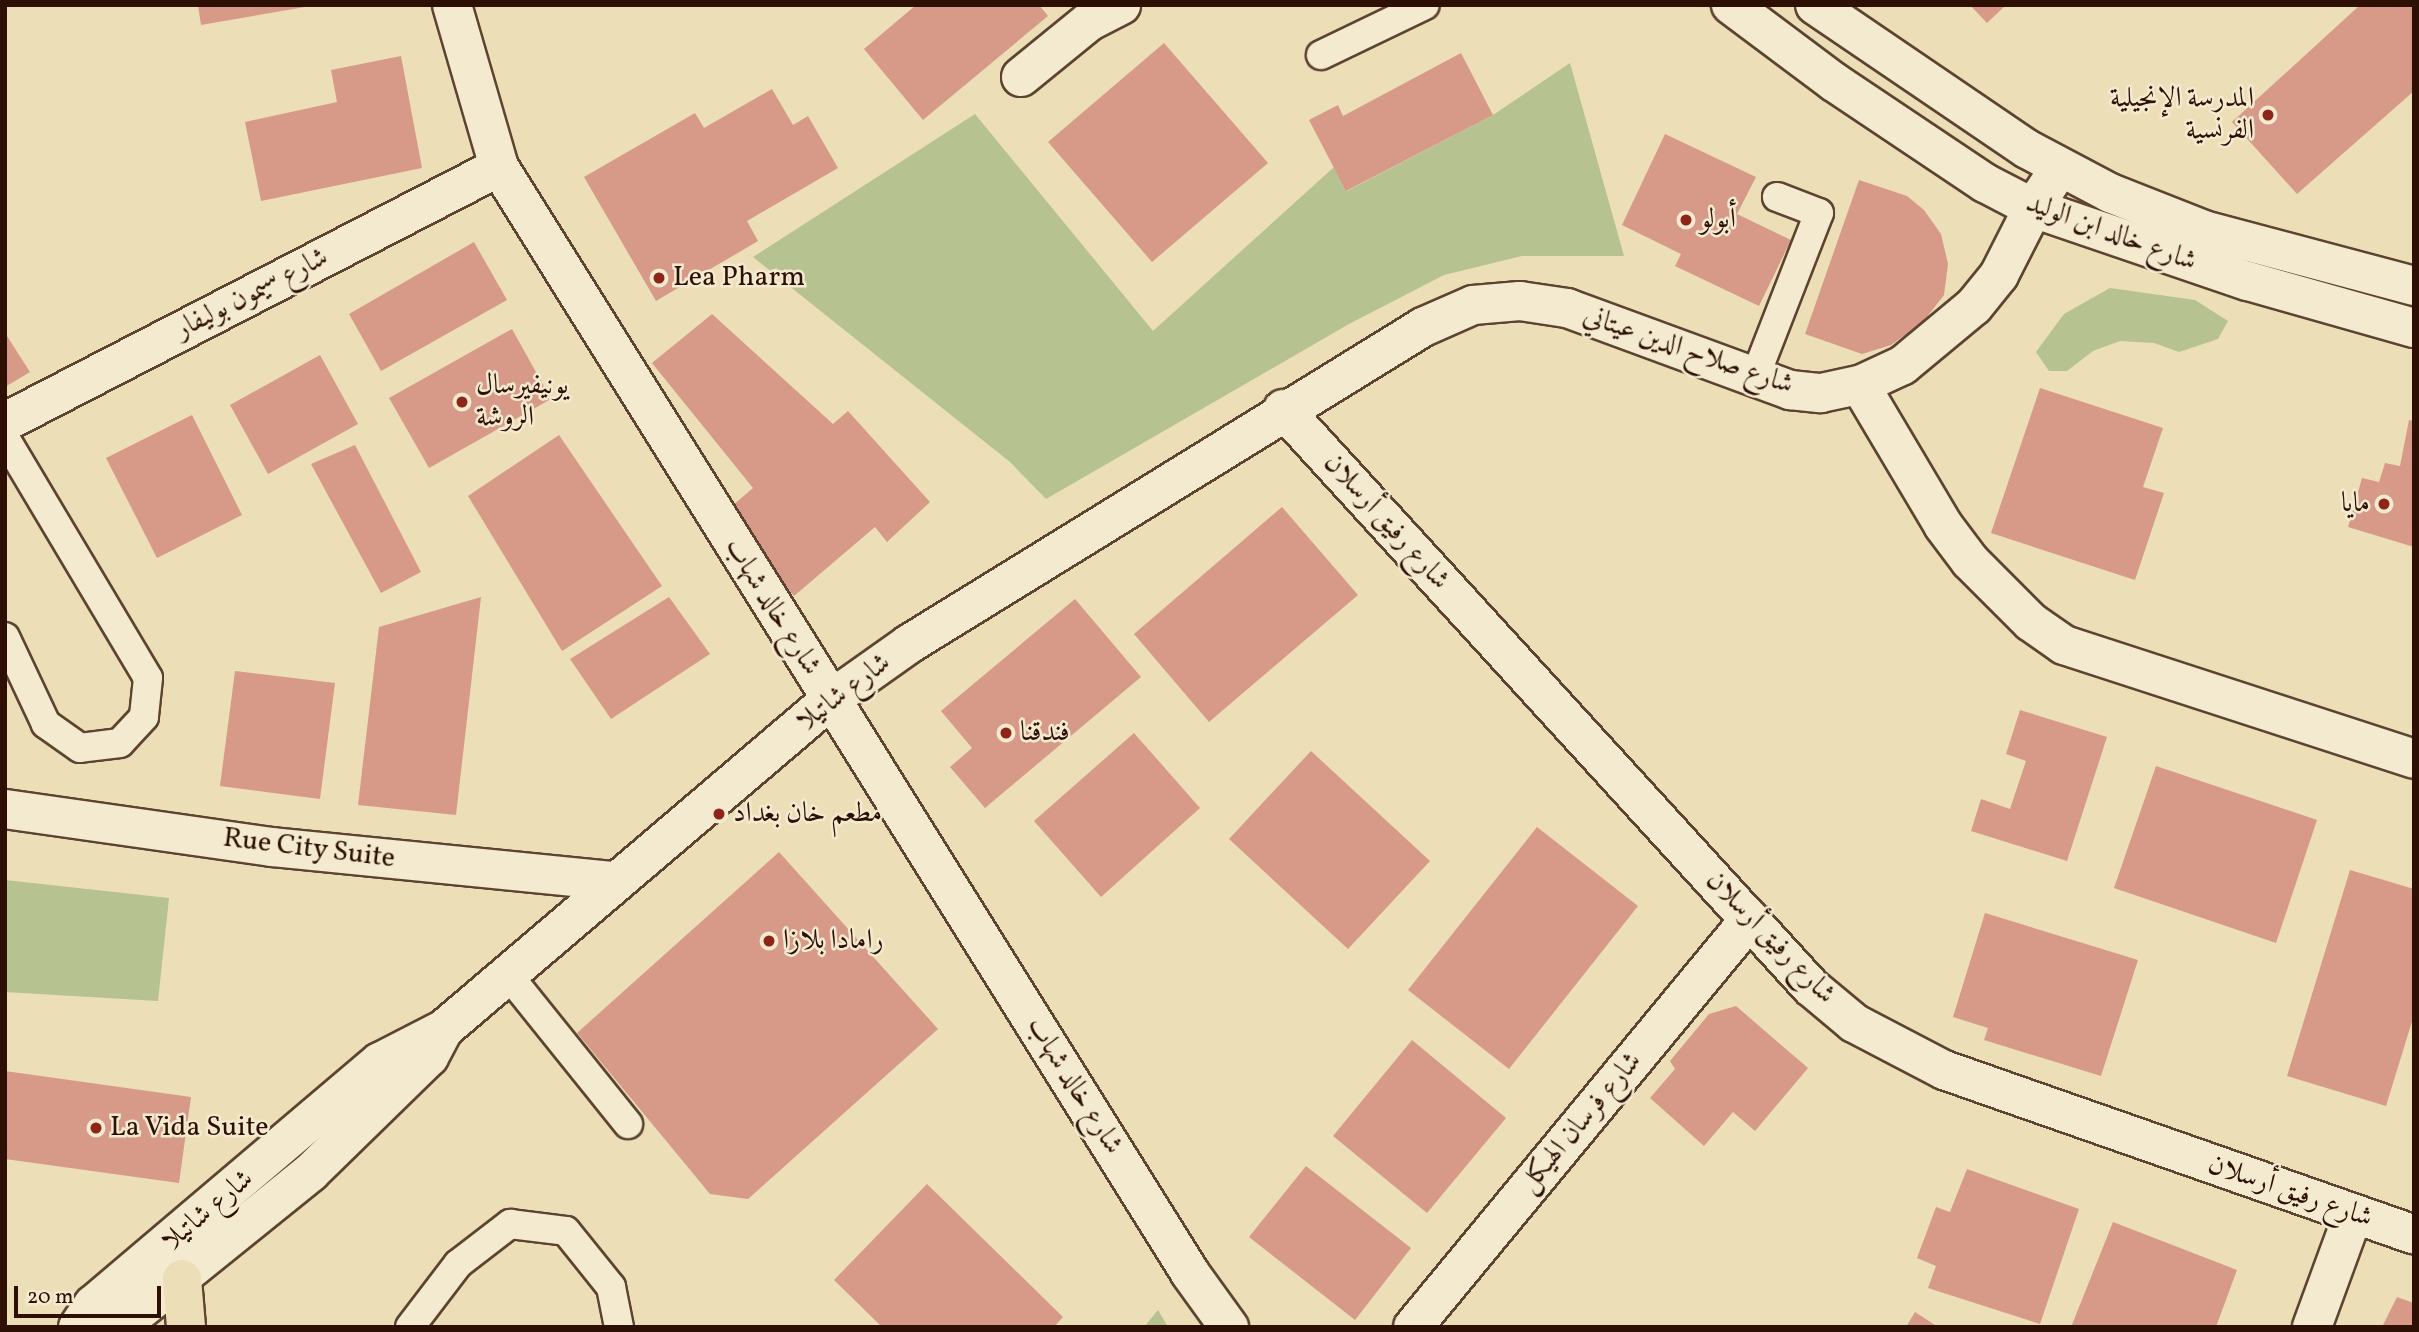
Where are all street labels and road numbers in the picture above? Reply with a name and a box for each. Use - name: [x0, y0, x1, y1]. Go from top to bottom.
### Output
- street label: شارع خالد ابن الوليد: [2021, 187, 2201, 279]
- street label: شارع سيمون بوليفار: [170, 241, 334, 347]
- street label: شارع صلاح الدين عيتاني: [1578, 299, 1798, 403]
- street label: شارع رفيق أرسلان: [1316, 447, 1456, 597]
- street label: شارع خالد شهاب: [717, 532, 827, 682]
- street label: شارع شاتيلا: [790, 647, 898, 739]
- street label: Rue City Suite: [221, 822, 397, 876]
- street label: شارع رفيق أرسلان: [1698, 864, 1842, 1012]
- street label: شارع خالد شهاب: [1019, 1011, 1129, 1161]
- street label: شارع فرسان الهيكل: [1512, 1046, 1650, 1200]
- street label: شارع رفيق أرسلان: [2203, 1148, 2377, 1236]
- street label: شارع شاتيلا: [155, 1163, 261, 1259]

